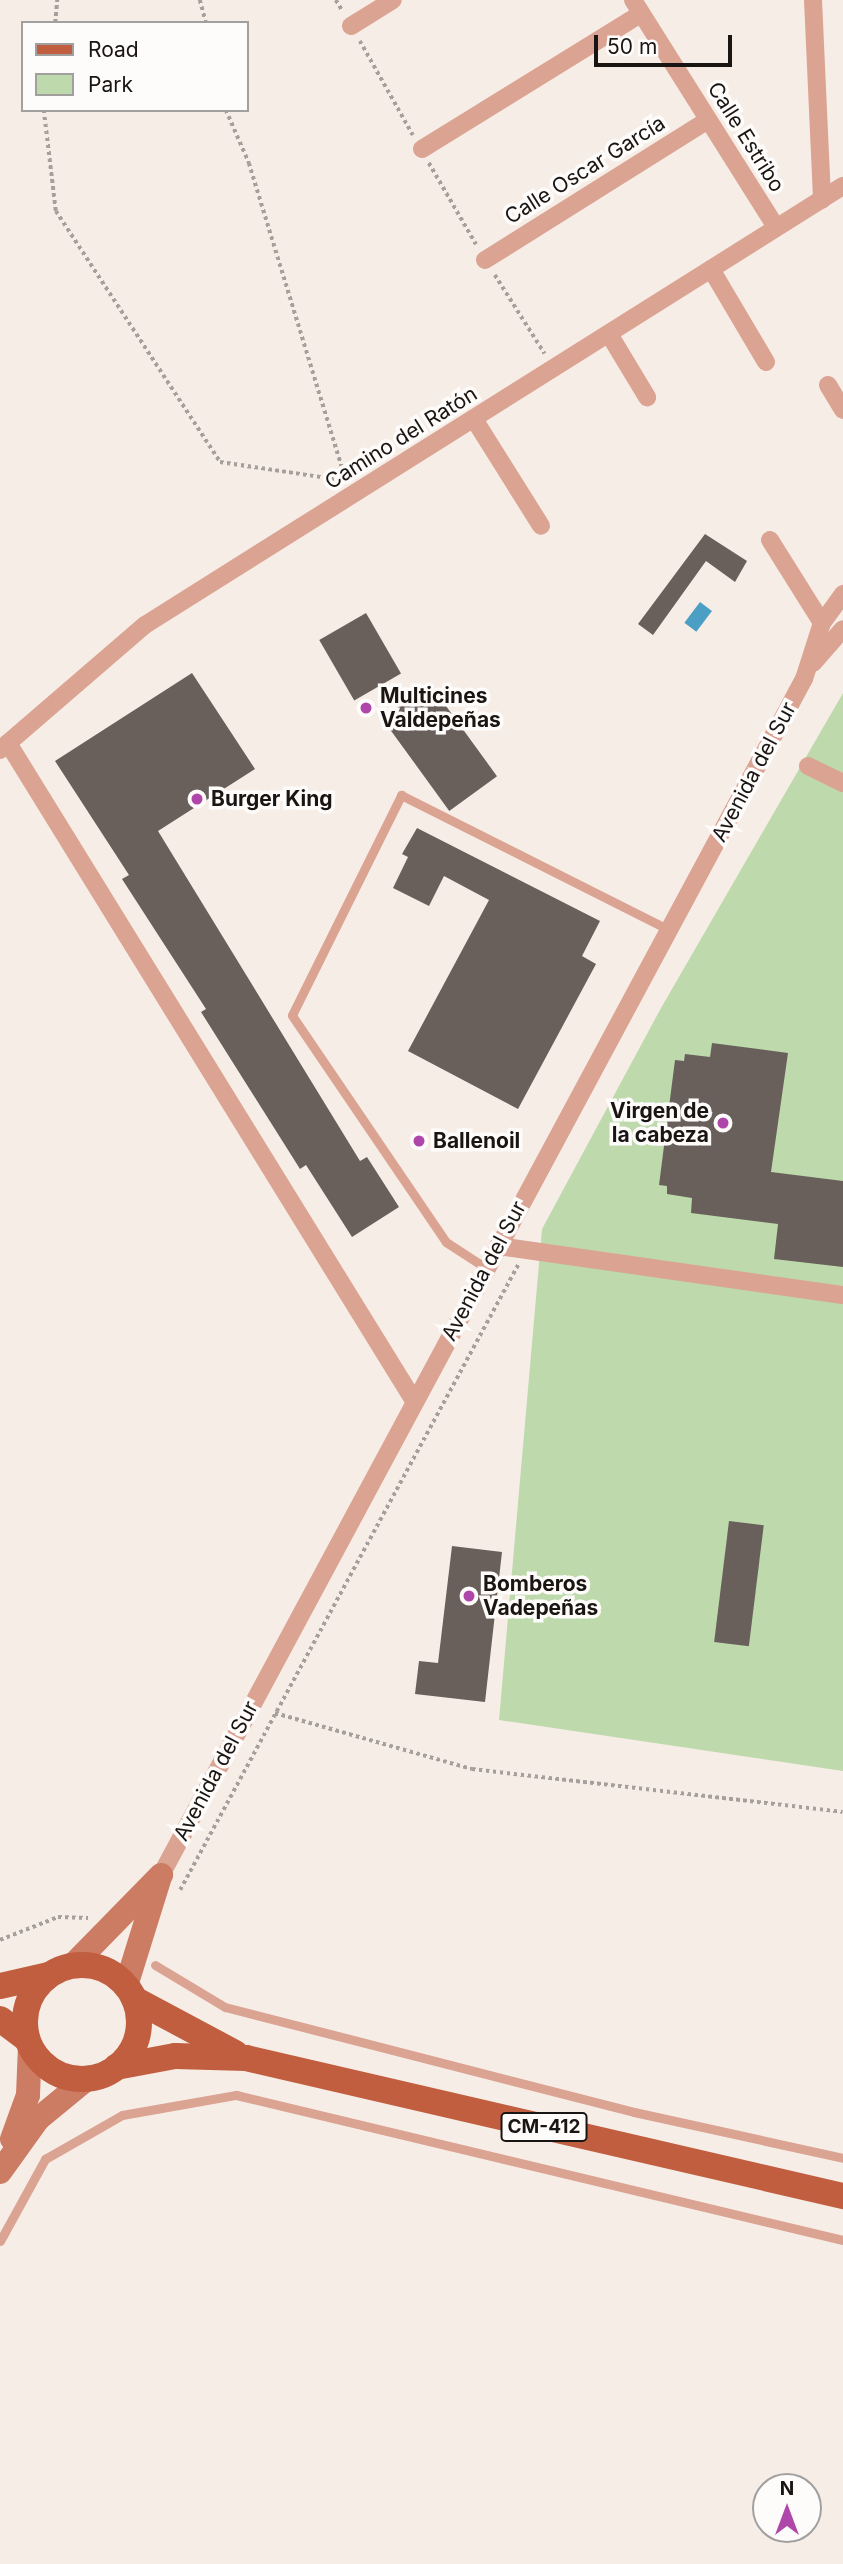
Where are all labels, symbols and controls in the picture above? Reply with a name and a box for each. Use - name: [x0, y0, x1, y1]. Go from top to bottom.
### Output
- legend: [21, 21, 248, 112]
- scale bar: [598, 21, 736, 65]
- text: 50 m: [607, 34, 657, 59]
- text: Road: [88, 37, 139, 62]
- text: Park: [88, 72, 133, 97]
- street label: Calle Estribo: [702, 77, 790, 197]
- street label: Calle Oscar García: [500, 110, 670, 230]
- street label: Camino del Ratón: [320, 381, 482, 495]
- place label: Multicines Valdepeñas: [380, 683, 501, 733]
- street label: Avenida del Sur: [707, 698, 801, 846]
- marker: Multicines Valdepeñas: [358, 700, 374, 716]
- place label: Burger King: [211, 786, 333, 812]
- marker: Burger King: [189, 791, 205, 807]
- place label: Virgen de la cabeza: [610, 1098, 709, 1148]
- marker: Virgen de la cabeza: [715, 1115, 731, 1131]
- place label: Ballenoil: [433, 1128, 520, 1154]
- marker: Ballenoil: [411, 1133, 427, 1149]
- street label: Avenida del Sur: [437, 1197, 531, 1345]
- place label: Bomberos Vadepeñas: [483, 1571, 598, 1621]
- marker: Bomberos Vadepeñas: [461, 1588, 477, 1604]
- street label: Avenida del Sur: [169, 1697, 263, 1845]
- road number: CM-412: [500, 2112, 588, 2142]
- north arrow: [752, 2473, 822, 2543]
- text: N: [780, 2477, 794, 2500]

